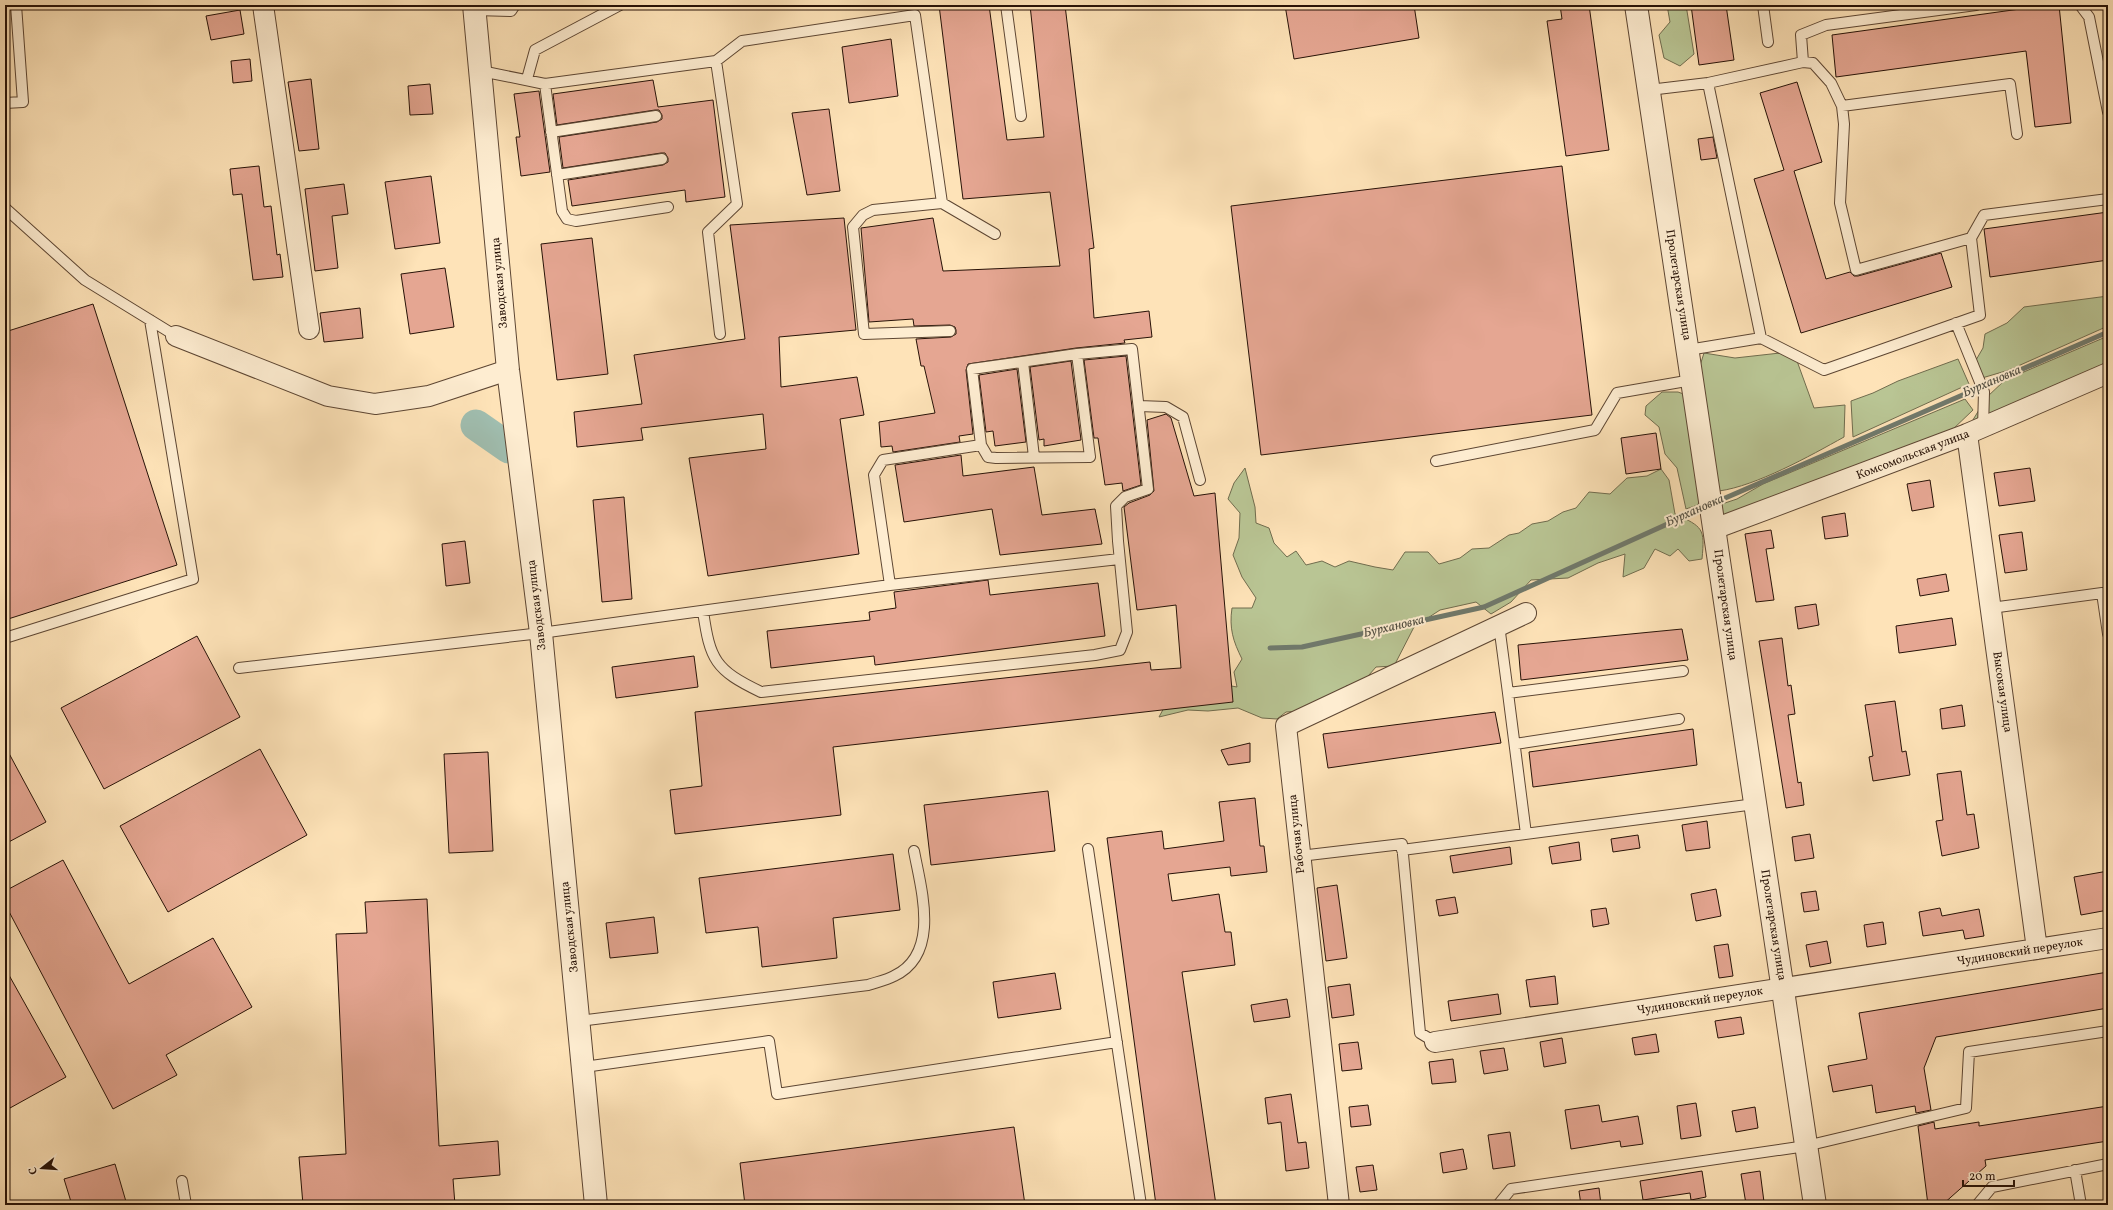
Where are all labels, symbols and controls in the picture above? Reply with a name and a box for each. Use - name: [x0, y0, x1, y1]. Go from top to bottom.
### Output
- street label: Пролетарская улица: [1661, 228, 1695, 342]
- street label: Заводская улица: [488, 237, 512, 329]
- water label: Бурхановка: [1960, 362, 2024, 402]
- street label: Комсомольская улица: [1854, 426, 1972, 484]
- water label: Бурхановка: [1663, 490, 1727, 532]
- street label: Пролетарская улица: [1709, 548, 1741, 662]
- street label: Заводская улица: [523, 559, 551, 651]
- water label: Бурхановка: [1362, 611, 1426, 643]
- street label: Высокая улица: [1988, 650, 2016, 734]
- street label: Рабочая улица: [1285, 793, 1309, 875]
- street label: Пролетарская улица: [1756, 868, 1790, 982]
- street label: Заводская улица: [557, 881, 583, 973]
- street label: Чудиновский переулок: [1956, 934, 2085, 970]
- street label: Чудиновский переулок: [1636, 983, 1765, 1019]
- north arrow: [22, 1148, 62, 1188]
- scale bar: [1963, 1162, 2014, 1188]
- text: С: [26, 1165, 42, 1176]
- text: 20 m: [1969, 1169, 1996, 1185]

